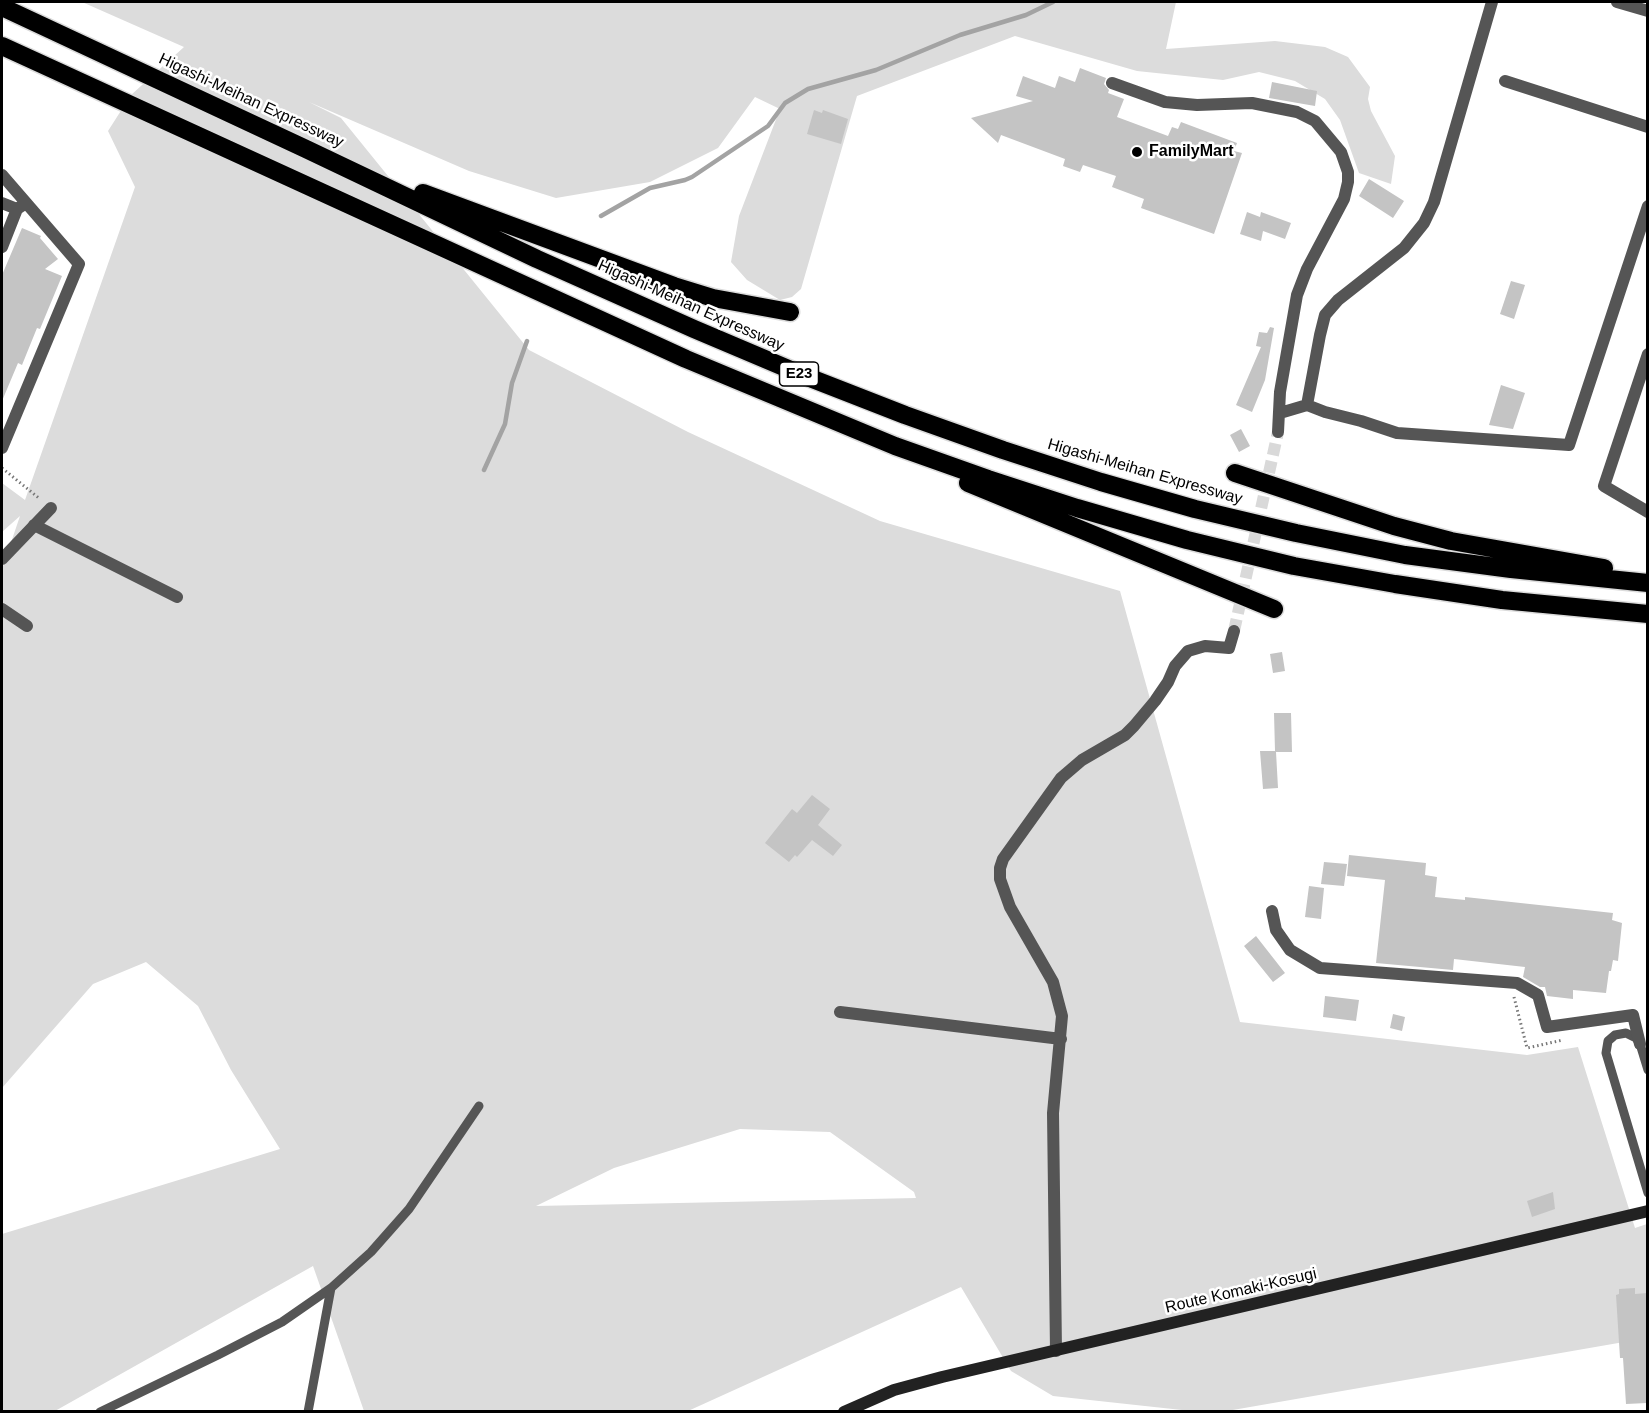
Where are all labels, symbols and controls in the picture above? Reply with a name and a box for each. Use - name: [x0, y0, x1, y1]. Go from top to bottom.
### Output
- street label: Higashi-Meihan Expressway: [155, 50, 347, 152]
- place label: FamilyMart: [1149, 142, 1233, 162]
- marker: FamilyMart: [1130, 145, 1144, 159]
- street label: Higashi-Meihan Expressway: [595, 256, 787, 356]
- road number: E23: [780, 362, 818, 386]
- street label: Higashi-Meihan Expressway: [1045, 435, 1245, 509]
- street label: Route Komaki-Kosugi: [1163, 1264, 1319, 1318]

